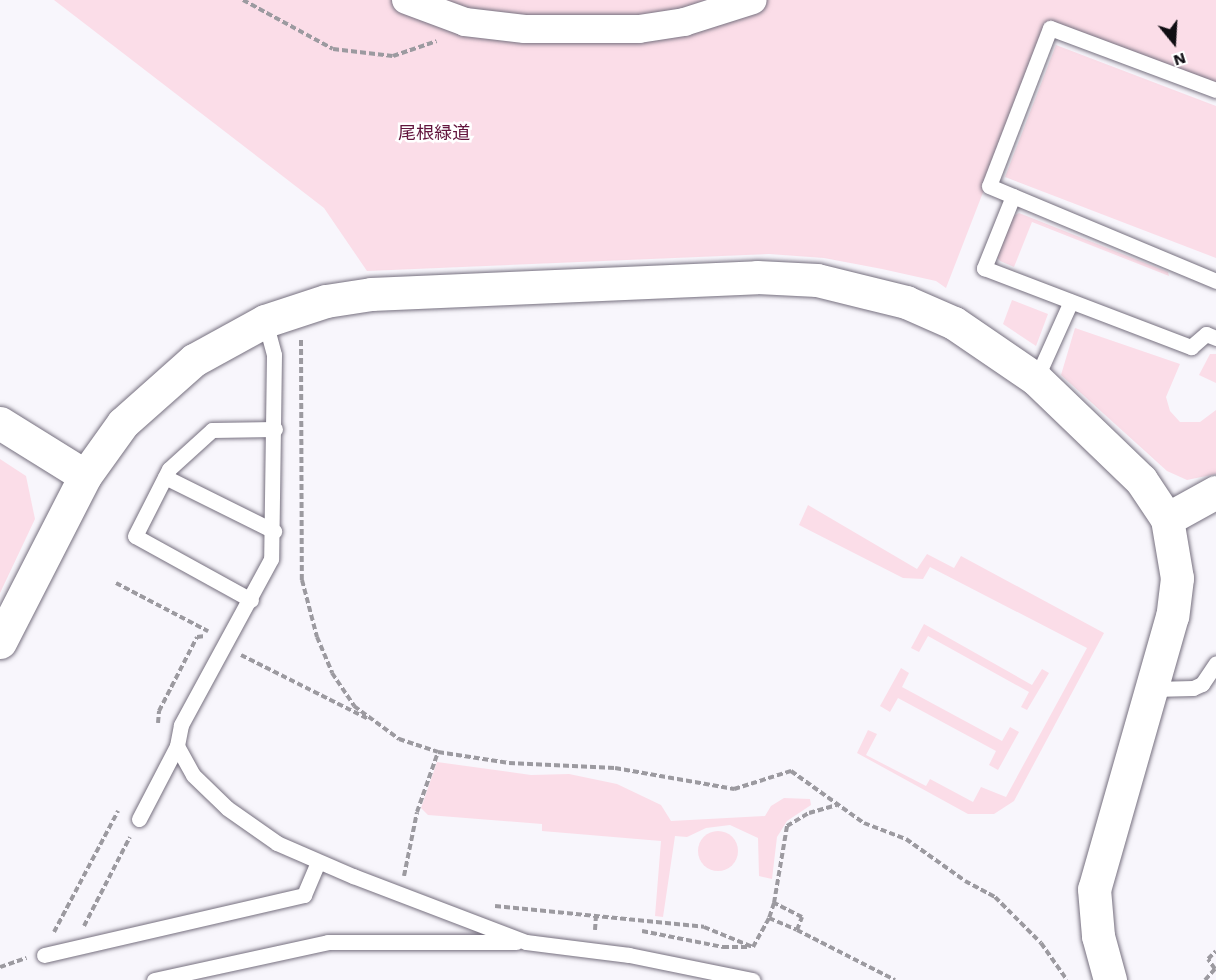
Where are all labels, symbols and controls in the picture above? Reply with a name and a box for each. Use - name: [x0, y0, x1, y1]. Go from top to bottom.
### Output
- north arrow: [1144, 12, 1204, 72]
- text: N: [1171, 49, 1188, 70]
- park label: 尾根緑道: [398, 122, 470, 144]

